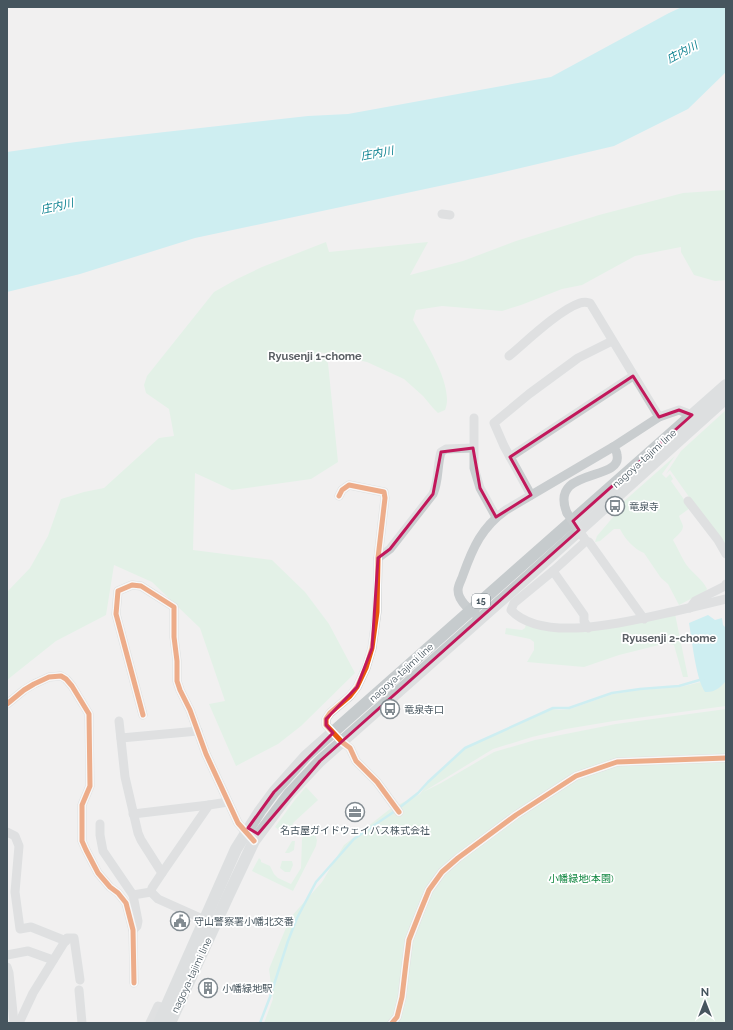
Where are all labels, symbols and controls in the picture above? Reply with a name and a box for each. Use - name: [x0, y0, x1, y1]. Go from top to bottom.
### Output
- water label: 庄内川: [665, 38, 701, 66]
- water label: 庄内川: [360, 144, 396, 163]
- water label: 庄内川: [40, 196, 76, 217]
- district label: Ryusenji 1-chome: [268, 350, 362, 363]
- street label: nagoya-tajimi line: [610, 427, 679, 490]
- bus stop icon: 竜泉寺: [604, 495, 626, 517]
- place label: 竜泉寺: [629, 501, 659, 512]
- road number: 15: [472, 594, 490, 608]
- district label: Ryusenji 2-chome: [622, 632, 717, 645]
- street label: nagoya-tajimi line: [367, 641, 436, 704]
- bus stop icon: 竜泉寺口: [379, 698, 401, 720]
- place label: 竜泉寺口: [404, 704, 444, 715]
- office icon: 名古屋ガイドウェイバス株式会社: [344, 801, 366, 823]
- place label: 名古屋ガイドウェイバス株式会社: [280, 825, 430, 836]
- park label: 小幡緑地(本園): [548, 873, 614, 884]
- public building icon: 守山警察署小幡北交番: [169, 910, 191, 932]
- place label: 守山警察署小幡北交番: [194, 916, 294, 927]
- street label: nagoya-tajimi line: [169, 936, 214, 1015]
- building icon: 小幡緑地駅: [197, 977, 219, 999]
- north arrow: [685, 982, 725, 1022]
- place label: 小幡緑地駅: [222, 983, 273, 994]
- text: N: [701, 986, 709, 999]

